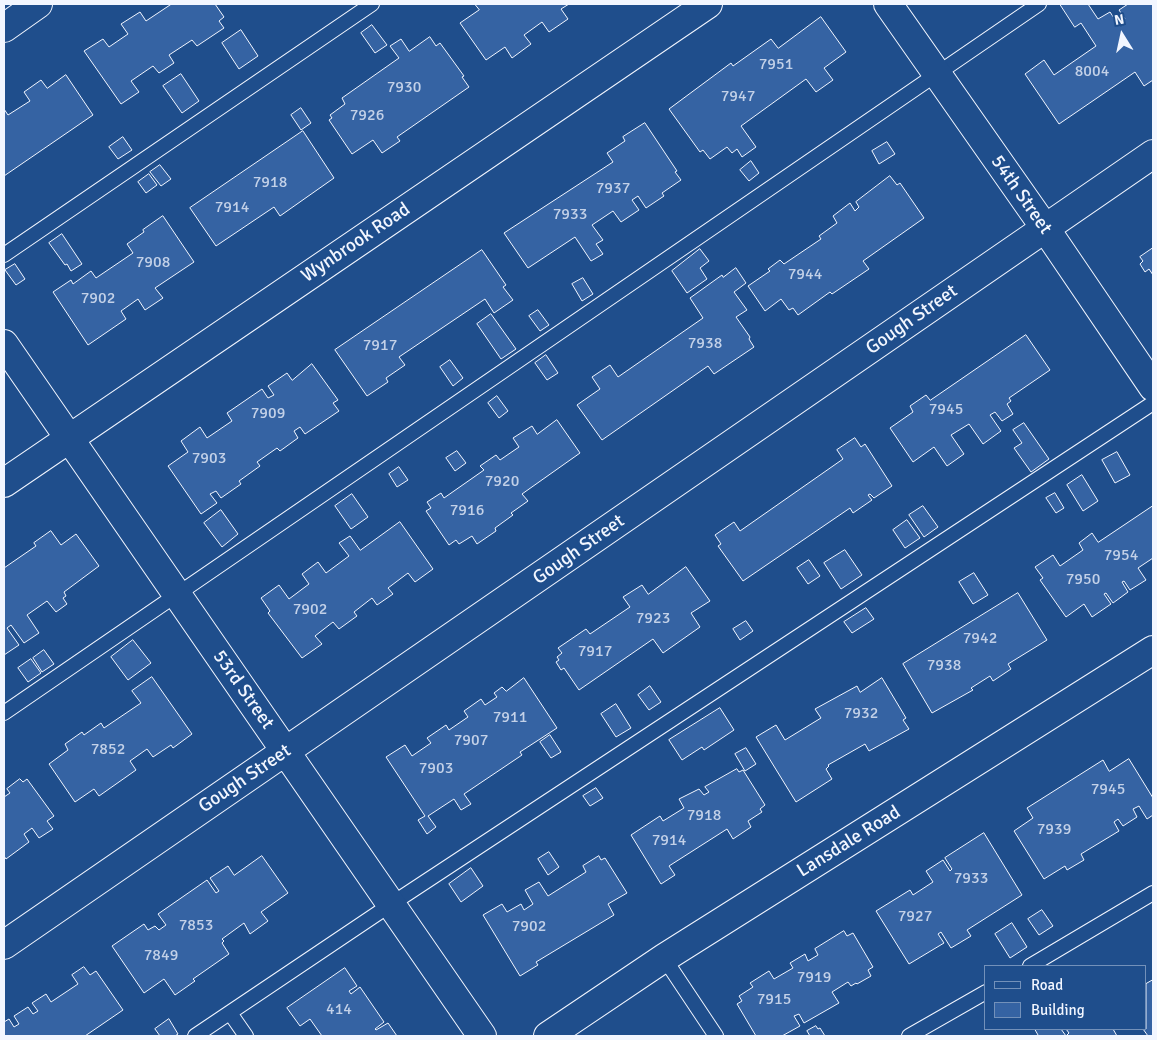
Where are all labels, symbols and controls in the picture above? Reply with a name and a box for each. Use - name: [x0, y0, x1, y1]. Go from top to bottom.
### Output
- north arrow: [1097, 10, 1147, 60]
- text: N: [1113, 11, 1126, 29]
- house number: 7951: [759, 55, 793, 75]
- house number: 8004: [1075, 62, 1109, 82]
- house number: 7930: [387, 78, 421, 98]
- house number: 7947: [721, 87, 755, 107]
- house number: 7926: [350, 106, 384, 126]
- street label: 54th Street: [986, 151, 1056, 239]
- house number: 7918: [253, 173, 287, 193]
- house number: 7937: [596, 179, 630, 199]
- house number: 7914: [215, 198, 249, 218]
- street label: Wynbrook Road: [297, 198, 415, 288]
- house number: 7933: [553, 205, 587, 225]
- house number: 7908: [136, 253, 170, 273]
- house number: 7944: [788, 265, 822, 285]
- street label: Gough Street: [862, 280, 962, 360]
- house number: 7902: [81, 289, 115, 309]
- house number: 7938: [688, 334, 722, 354]
- house number: 7917: [363, 336, 397, 356]
- house number: 7945: [929, 400, 963, 420]
- house number: 7909: [251, 404, 285, 424]
- house number: 7903: [192, 449, 226, 469]
- house number: 7920: [485, 472, 519, 492]
- house number: 7916: [450, 501, 484, 521]
- street label: Gough Street: [529, 510, 629, 590]
- house number: 7954: [1104, 546, 1138, 566]
- house number: 7950: [1066, 570, 1100, 590]
- house number: 7902: [293, 600, 327, 620]
- house number: 7923: [636, 609, 670, 629]
- house number: 7942: [963, 629, 997, 649]
- house number: 7917: [578, 642, 612, 662]
- street label: 53rd Street: [208, 646, 278, 734]
- house number: 7938: [927, 656, 961, 676]
- house number: 7932: [844, 704, 878, 724]
- house number: 7911: [493, 708, 527, 728]
- house number: 7907: [454, 731, 488, 751]
- house number: 7852: [91, 740, 125, 760]
- street label: Gough Street: [194, 740, 296, 818]
- house number: 7903: [419, 759, 453, 779]
- house number: 7945: [1091, 780, 1125, 800]
- street label: Lansdale Road: [793, 801, 905, 883]
- house number: 7918: [687, 806, 721, 826]
- house number: 7939: [1037, 820, 1071, 840]
- house number: 7914: [652, 831, 686, 851]
- house number: 7933: [954, 869, 988, 889]
- house number: 7927: [898, 907, 932, 927]
- house number: 7853: [179, 916, 213, 936]
- house number: 7902: [512, 917, 546, 937]
- house number: 7849: [144, 946, 178, 966]
- legend: [984, 965, 1147, 1030]
- house number: 7919: [797, 968, 831, 988]
- text: Road: [1031, 976, 1063, 994]
- house number: 7915: [757, 990, 791, 1010]
- house number: 414: [326, 1000, 352, 1020]
- text: Building: [1031, 1001, 1085, 1019]

